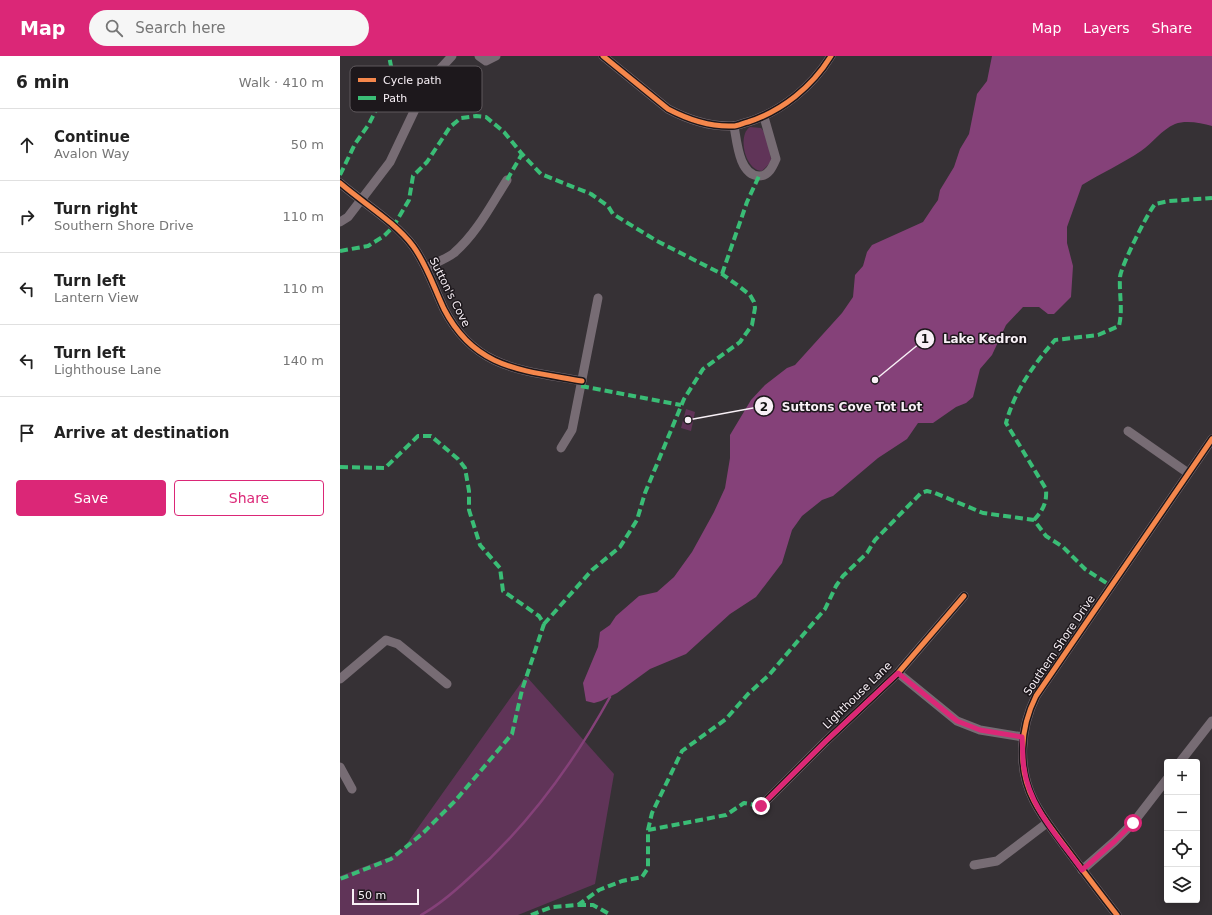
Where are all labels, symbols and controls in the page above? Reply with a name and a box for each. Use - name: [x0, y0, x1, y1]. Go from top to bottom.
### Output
- search box: [89, 10, 369, 46]
- text: Map: [20, 17, 65, 39]
- icon: search: [103, 17, 125, 39]
- text: Search here: [135, 19, 225, 37]
- text: Map: [1032, 20, 1061, 36]
- text: Layers: [1083, 20, 1130, 36]
- text: Share: [1152, 20, 1192, 36]
- legend: [350, 66, 482, 112]
- text: 6 min: [16, 72, 69, 92]
- text: Cycle path: [383, 74, 442, 87]
- text: Walk · 410 m: [239, 75, 324, 90]
- text: Path: [383, 92, 407, 105]
- text: Continue: [54, 128, 130, 146]
- icon: ahead: [16, 134, 38, 156]
- text: 50 m: [291, 137, 324, 152]
- text: Avalon Way: [54, 146, 129, 161]
- text: Turn right: [54, 200, 138, 218]
- icon: right: [16, 206, 38, 228]
- text: 110 m: [282, 209, 324, 224]
- text: Southern Shore Drive: [54, 218, 194, 233]
- street label: Sutton's Cove: [426, 255, 473, 329]
- text: Turn left: [54, 272, 126, 290]
- icon: left: [16, 278, 38, 300]
- text: 110 m: [282, 281, 324, 296]
- text: Lantern View: [54, 290, 139, 305]
- callout: Lake Kedron: [915, 327, 1035, 351]
- text: 1: [921, 332, 929, 346]
- text: Lake Kedron: [943, 332, 1027, 346]
- text: Turn left: [54, 344, 126, 362]
- icon: left: [16, 350, 38, 372]
- text: 140 m: [282, 353, 324, 368]
- text: Lighthouse Lane: [54, 362, 161, 377]
- callout: Suttons Cove Tot Lot: [754, 394, 930, 418]
- text: 2: [760, 400, 768, 414]
- text: Suttons Cove Tot Lot: [782, 400, 922, 414]
- icon: arrive: [16, 422, 38, 444]
- text: Arrive at destination: [54, 424, 229, 442]
- button: Save: [16, 480, 166, 516]
- button: Share: [174, 480, 324, 516]
- street label: Southern Shore Drive: [1021, 593, 1098, 698]
- street label: Lighthouse Lane: [820, 659, 895, 732]
- map controls: [1164, 759, 1200, 903]
- button: +: [1164, 759, 1200, 795]
- button: −: [1164, 795, 1200, 831]
- route end: [752, 797, 770, 815]
- route start: [1124, 814, 1142, 832]
- button: locate: [1164, 831, 1200, 867]
- button: layers: [1164, 867, 1200, 903]
- scale bar: [352, 887, 419, 906]
- text: 50 m: [358, 889, 386, 902]

